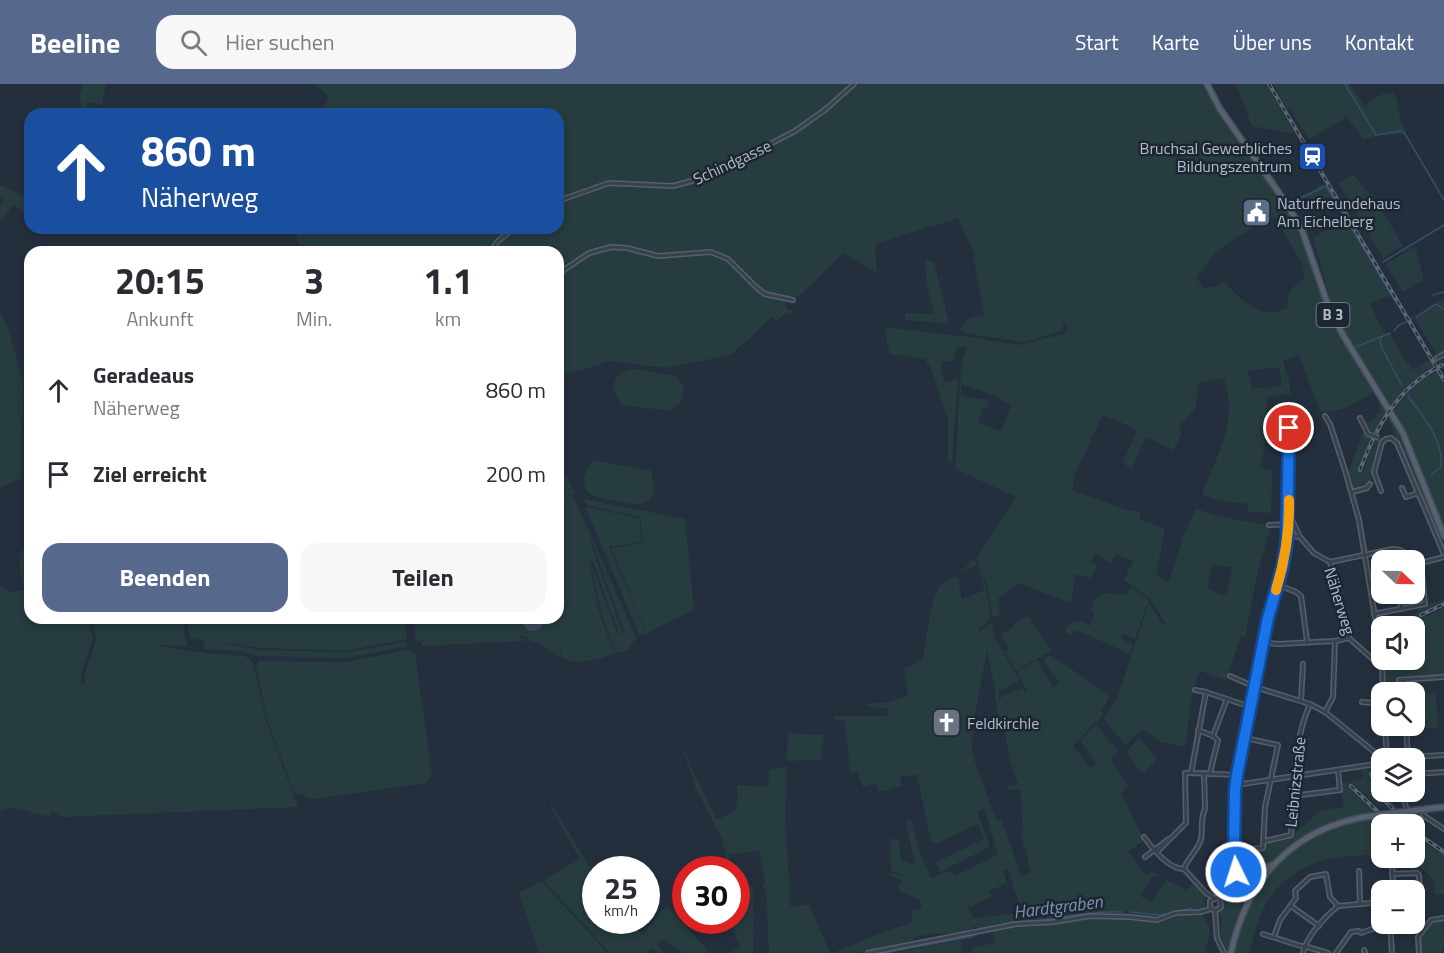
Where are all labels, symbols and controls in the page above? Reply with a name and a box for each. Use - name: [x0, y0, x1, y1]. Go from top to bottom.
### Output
- search box: [156, 15, 576, 69]
- text: Beeline: [30, 21, 120, 64]
- text: Hier suchen: [225, 25, 335, 59]
- icon: search: [177, 26, 210, 59]
- text: Start: [1075, 26, 1119, 58]
- text: Karte: [1152, 26, 1199, 58]
- text: Über uns: [1232, 26, 1312, 58]
- text: Kontakt: [1345, 26, 1414, 58]
- text: 860 m: [141, 118, 256, 182]
- icon: ahead: [42, 132, 120, 210]
- street label: Schindgasse: [689, 133, 775, 191]
- place label: Bruchsal Gewerbliches Bildungszentrum: [1140, 136, 1292, 178]
- station icon: Bruchsal Gewerbliches Bildungszentrum: [1297, 141, 1329, 173]
- text: Näherweg: [141, 176, 258, 217]
- place label: Naturfreundehaus Am Eichelberg: [1277, 191, 1400, 233]
- public building icon: Naturfreundehaus Am Eichelberg: [1240, 196, 1272, 228]
- text: 20:15: [115, 253, 205, 308]
- text: 3: [304, 253, 324, 308]
- text: 1.1: [423, 253, 473, 308]
- text: Ankunft: [126, 303, 194, 334]
- text: Min.: [296, 303, 332, 334]
- text: km: [435, 303, 461, 334]
- road number: B 3: [1316, 303, 1350, 327]
- text: Geradeaus: [93, 358, 194, 392]
- text: 860 m: [486, 373, 546, 407]
- icon: ahead: [42, 374, 75, 407]
- text: Näherweg: [93, 392, 180, 423]
- pin: [1263, 402, 1314, 453]
- icon: arrive: [1272, 411, 1305, 444]
- text: Ziel erreicht: [93, 457, 207, 491]
- text: 200 m: [486, 457, 546, 491]
- icon: arrive: [42, 458, 75, 491]
- button: Beenden: [42, 543, 288, 612]
- button: Teilen: [300, 543, 546, 612]
- north arrow: [1371, 550, 1425, 604]
- map controls: [1371, 550, 1425, 934]
- street label: Näherweg: [1318, 564, 1362, 638]
- button: sound: [1371, 616, 1425, 670]
- button: search: [1371, 682, 1425, 736]
- church icon: Feldkirchle: [930, 707, 962, 739]
- place label: Feldkirchle: [967, 711, 1039, 735]
- street label: Leibnizstraße: [1278, 736, 1312, 828]
- button: layers: [1371, 748, 1425, 802]
- button: +: [1371, 814, 1425, 868]
- position arrow: [1204, 840, 1268, 904]
- speed limit sign: 30: [672, 856, 750, 934]
- text: 25: [604, 865, 638, 911]
- button: −: [1371, 880, 1425, 934]
- water label: Hardtgraben: [1012, 888, 1105, 925]
- text: km/h: [604, 899, 638, 922]

